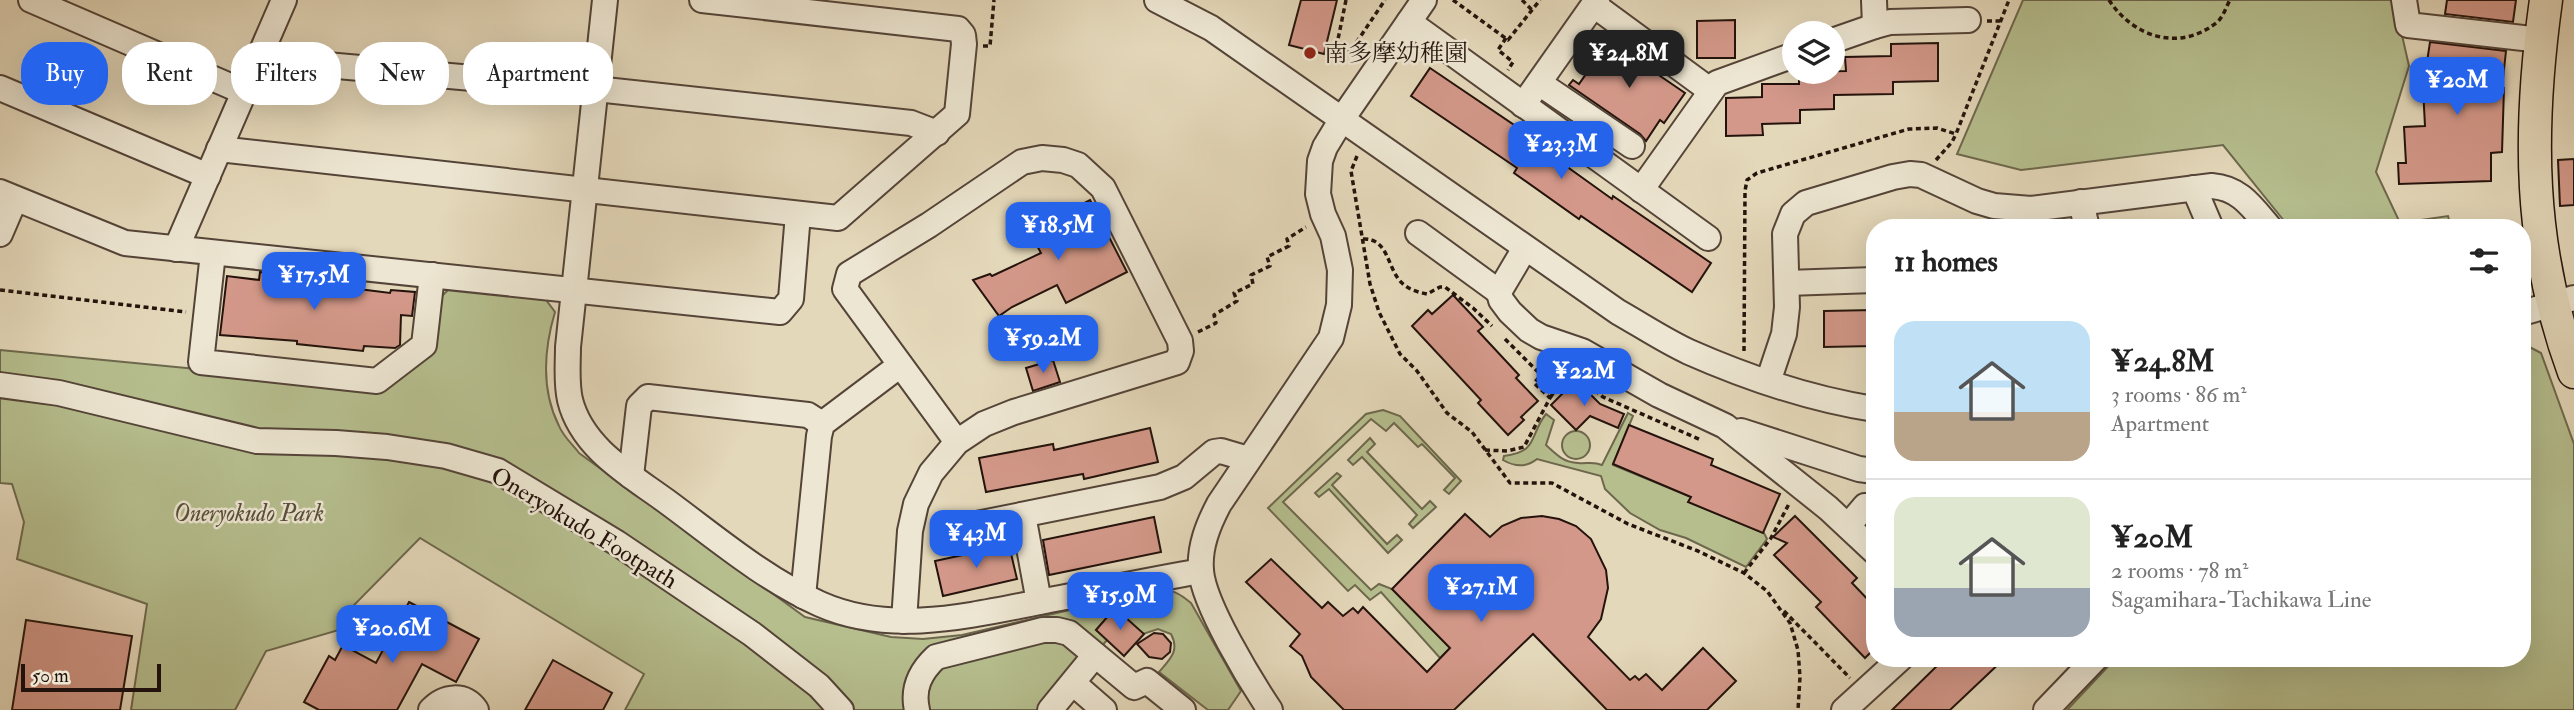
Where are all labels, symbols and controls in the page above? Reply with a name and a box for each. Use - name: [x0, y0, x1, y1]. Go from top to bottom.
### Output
- map controls: [1782, 21, 1845, 84]
- button: layers: [1782, 21, 1845, 84]
- pin: ¥24.8M: [1572, 31, 1686, 90]
- place label: 南多摩幼稚園: [1324, 38, 1468, 69]
- text: ¥24.8M: [1589, 38, 1669, 67]
- chip: Buy: [21, 42, 108, 105]
- chip: Rent: [122, 42, 217, 105]
- chip: Filters: [231, 42, 341, 105]
- chip: New: [355, 42, 449, 105]
- chip: Apartment: [463, 42, 613, 105]
- marker: 南多摩幼稚園: [1302, 45, 1318, 61]
- pin: ¥20M: [2416, 58, 2498, 117]
- text: ¥20M: [2426, 65, 2489, 94]
- pin: ¥23.3M: [1504, 122, 1618, 181]
- text: ¥23.3M: [1524, 129, 1598, 158]
- pin: ¥18.5M: [1001, 202, 1115, 262]
- text: ¥18.5M: [1022, 210, 1094, 239]
- icon: filters: [2465, 242, 2503, 280]
- text: 11 homes: [1894, 243, 1998, 280]
- pin: ¥17.5M: [257, 252, 371, 312]
- text: ¥17.5M: [278, 260, 350, 289]
- pin: ¥59.2M: [986, 316, 1100, 375]
- text: ¥59.2M: [1004, 323, 1082, 352]
- text: ¥24.8M: [2111, 343, 2215, 380]
- pin: ¥22M: [1543, 348, 1625, 408]
- icon: home: [1950, 349, 2034, 433]
- text: ¥22M: [1553, 356, 1615, 385]
- text: 3 rooms · 86 m²: [2111, 380, 2247, 409]
- text: Apartment: [2111, 409, 2209, 438]
- street label: Oneryokudo Footpath: [485, 460, 683, 596]
- park label: Oneryokudo Park: [174, 498, 324, 529]
- pin: ¥43M: [935, 510, 1017, 570]
- text: ¥43M: [946, 518, 1006, 547]
- text: ¥20M: [2111, 519, 2193, 556]
- icon: home: [1950, 525, 2034, 609]
- text: 2 rooms · 78 m²: [2111, 556, 2249, 585]
- pin: ¥27.1M: [1424, 564, 1538, 624]
- pin: ¥15.9M: [1063, 572, 1177, 632]
- text: ¥27.1M: [1444, 572, 1518, 601]
- text: ¥15.9M: [1083, 580, 1157, 609]
- text: Sagamihara-Tachikawa Line: [2111, 585, 2371, 614]
- pin: ¥20.6M: [335, 606, 449, 665]
- text: ¥20.6M: [352, 613, 432, 642]
- scale bar: [21, 661, 161, 693]
- text: 50 m: [32, 664, 69, 688]

